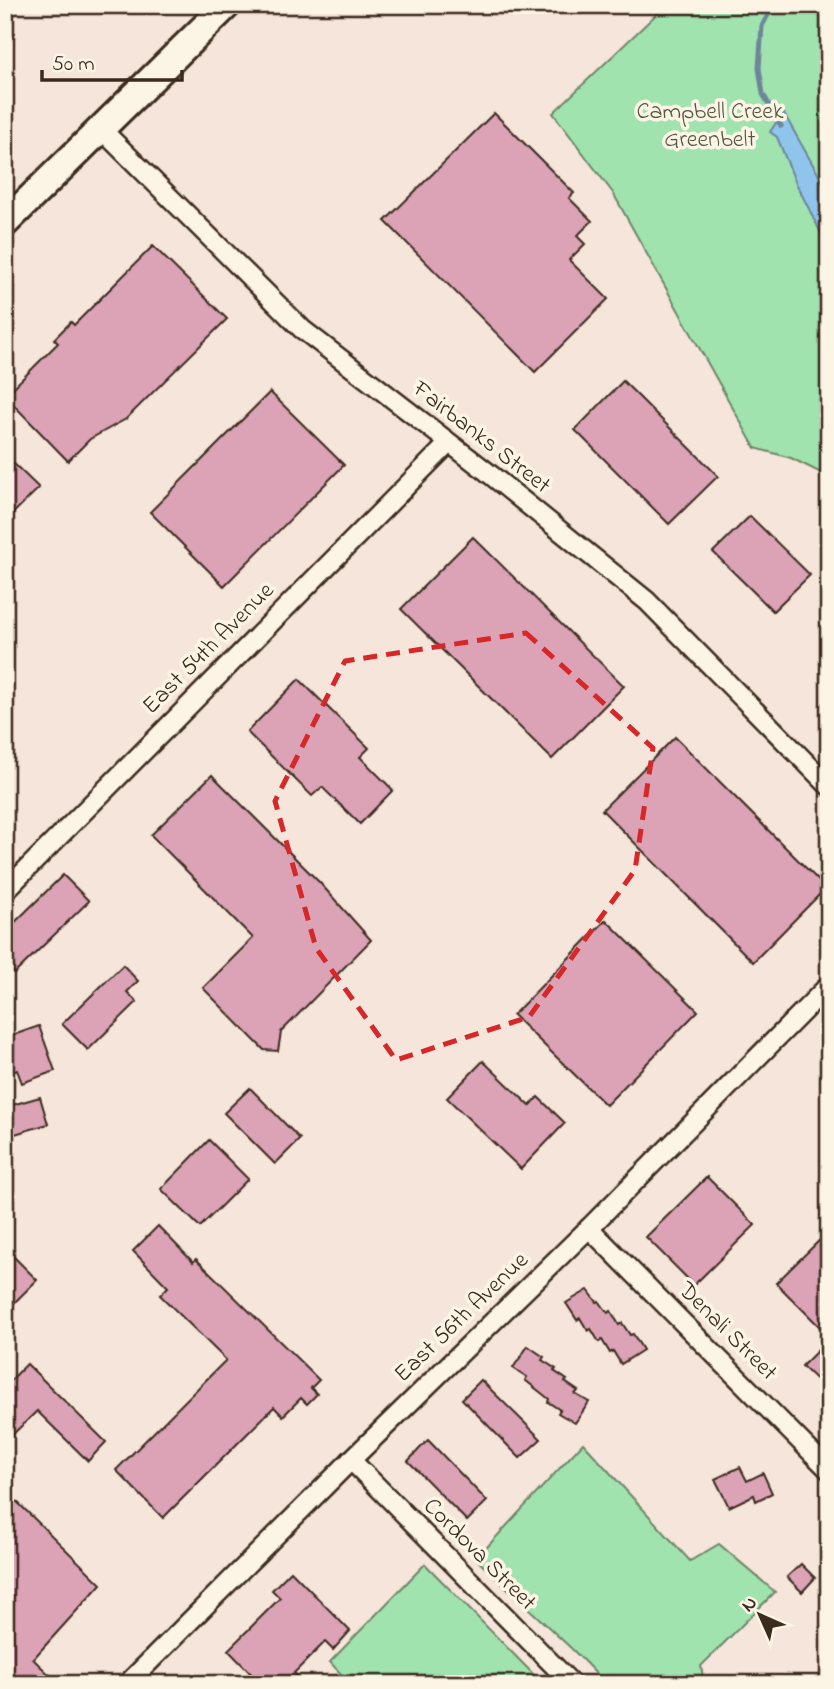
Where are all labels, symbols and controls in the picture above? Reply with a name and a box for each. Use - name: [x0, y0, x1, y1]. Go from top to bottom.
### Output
- scale bar: [42, 38, 182, 82]
- text: 50 m: [52, 50, 95, 80]
- park label: Campbell Creek Greenbelt: [636, 95, 784, 158]
- street label: Fairbanks Street: [404, 372, 558, 503]
- street label: East 54th Avenue: [135, 575, 283, 723]
- street label: East 56th Avenue: [387, 1244, 537, 1391]
- street label: Denali Street: [669, 1274, 785, 1390]
- street label: Cordova Street: [414, 1490, 544, 1620]
- north arrow: [726, 1580, 796, 1650]
- text: N: [736, 1591, 764, 1619]

